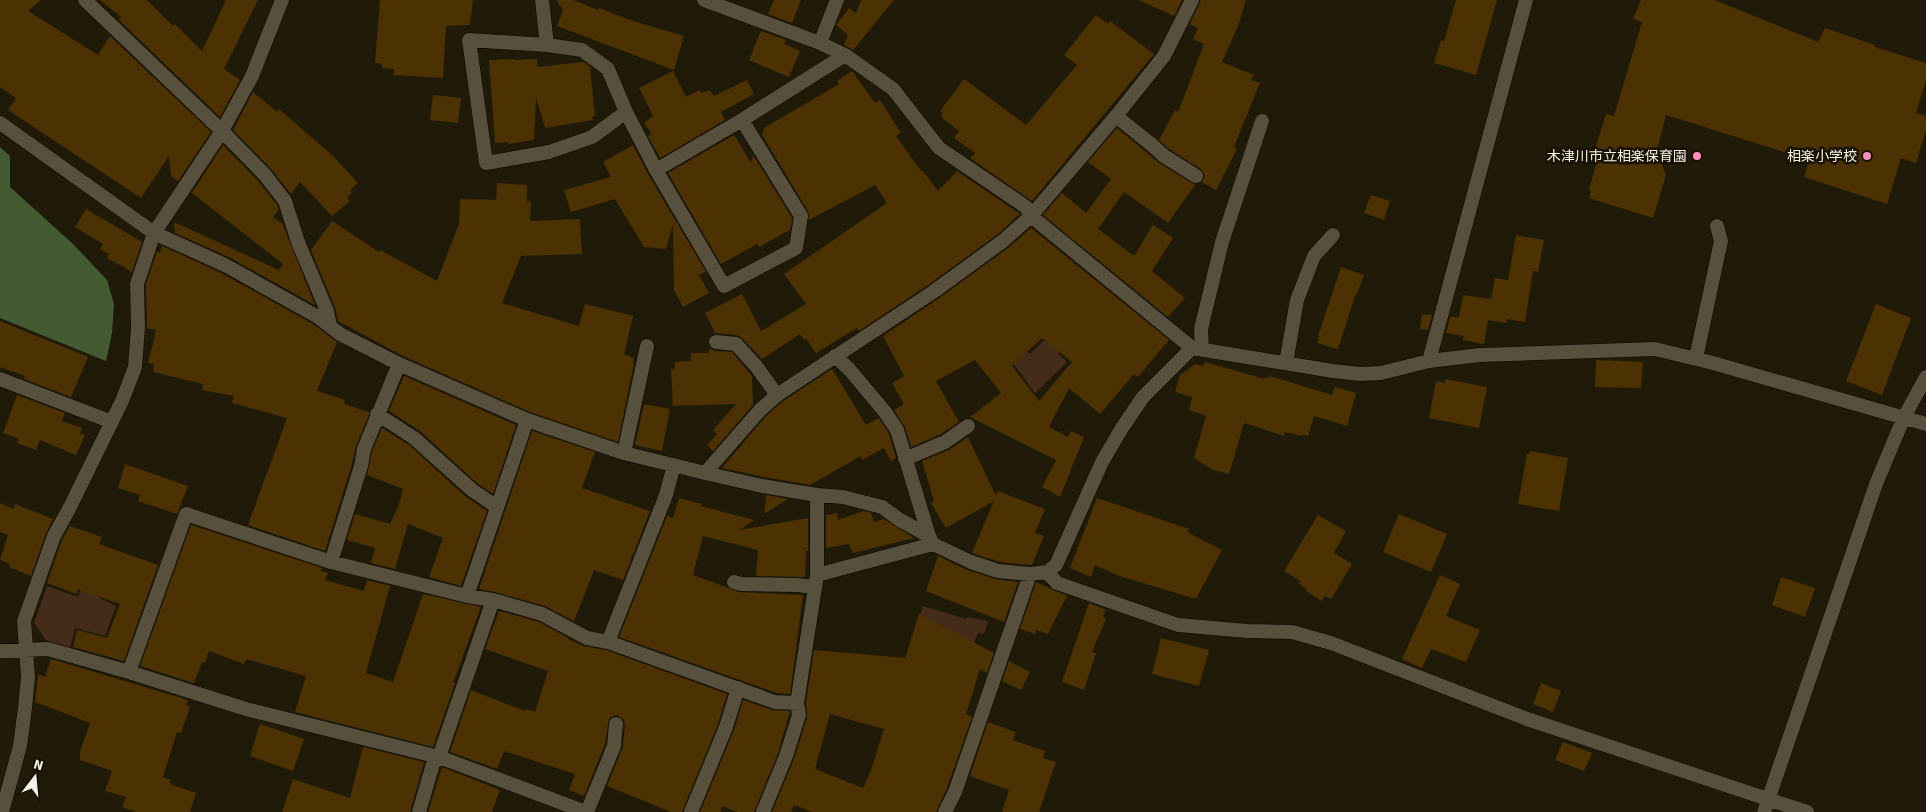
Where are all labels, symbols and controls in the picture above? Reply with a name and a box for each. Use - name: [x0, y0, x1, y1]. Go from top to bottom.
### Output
- place label: 木津川市立相楽保育園: [1547, 147, 1687, 167]
- place label: 相楽小学校: [1787, 147, 1857, 167]
- marker: 木津川市立相楽保育園: [1691, 150, 1703, 162]
- marker: 相楽小学校: [1861, 150, 1873, 162]
- north arrow: [10, 752, 60, 802]
- text: N: [31, 755, 46, 776]

